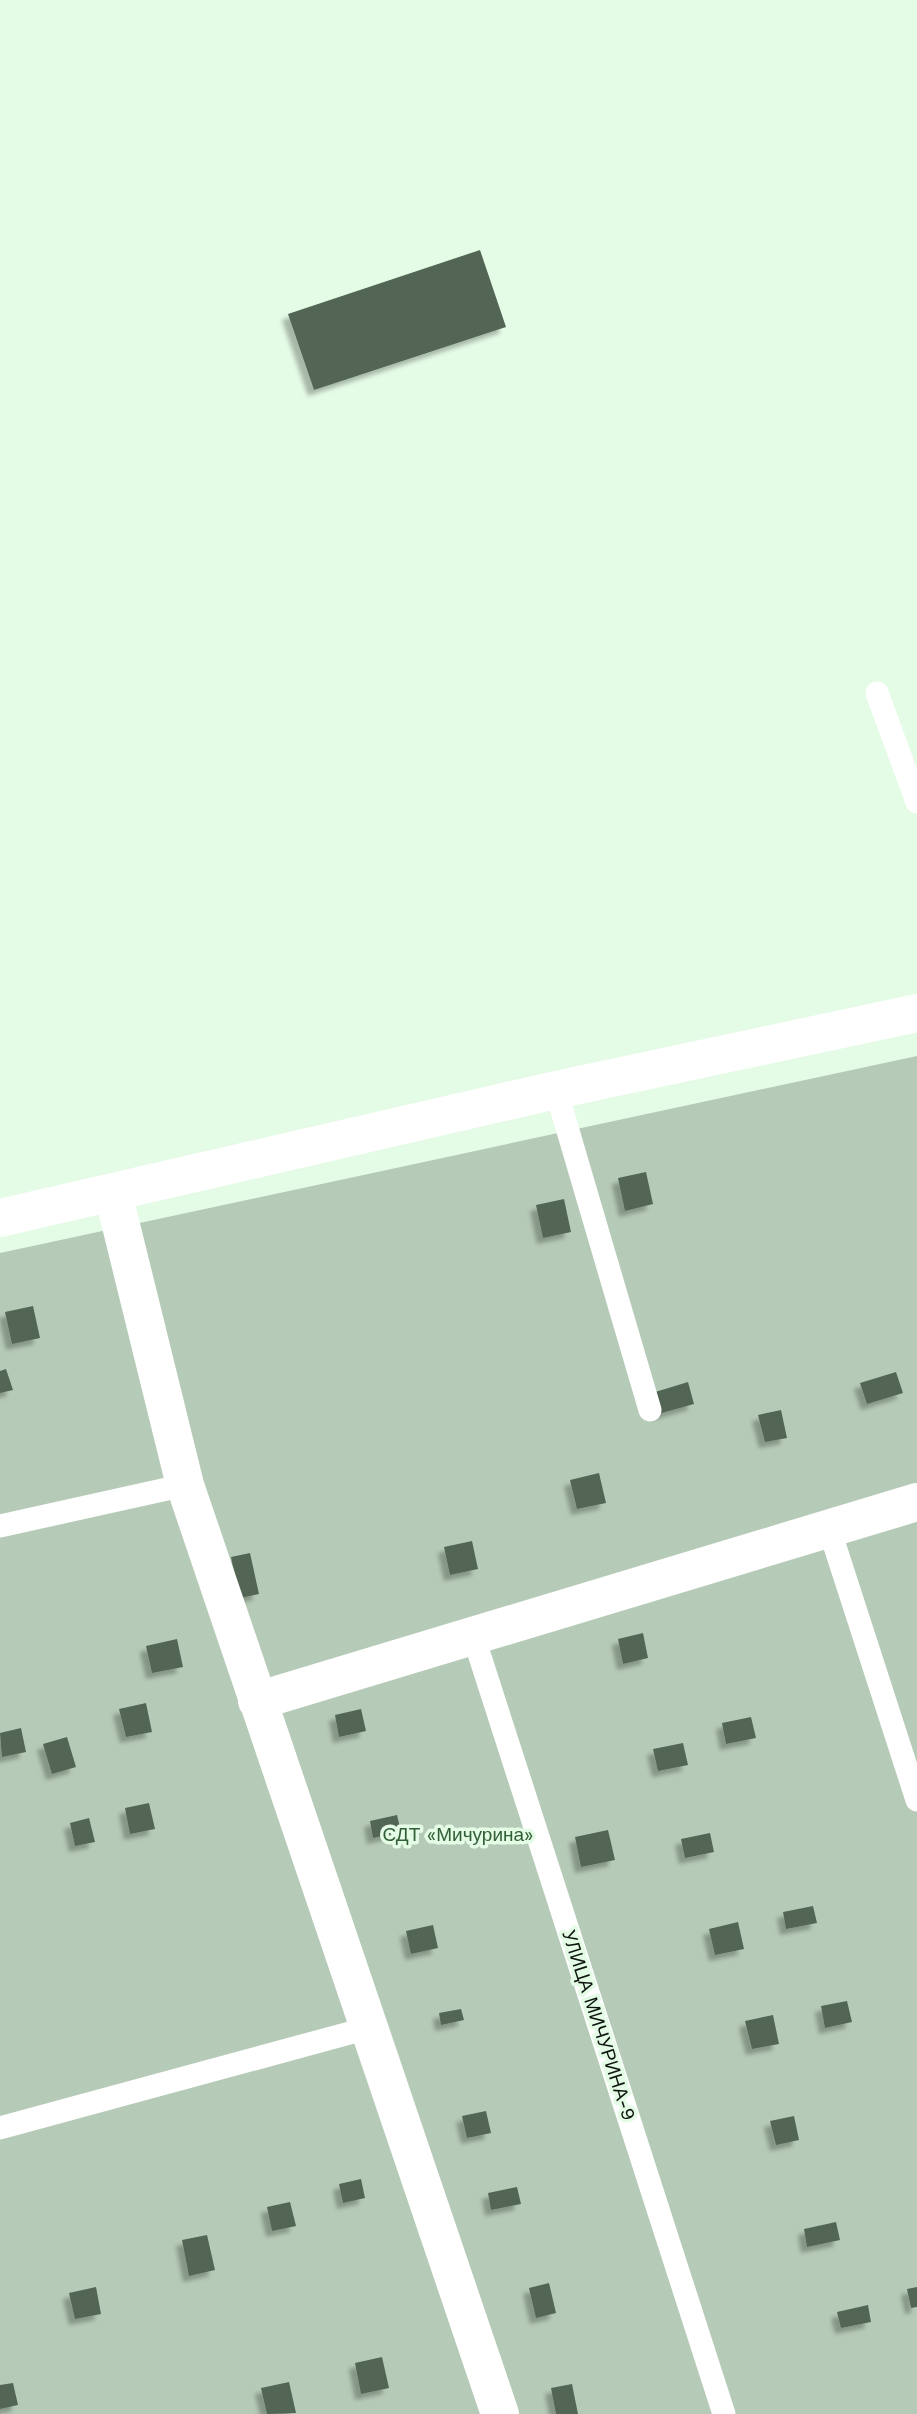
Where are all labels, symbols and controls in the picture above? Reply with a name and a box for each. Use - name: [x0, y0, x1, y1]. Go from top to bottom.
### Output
- park label: СДТ «Мичурина»: [383, 1823, 533, 1846]
- street label: УЛИЦА МИЧУРИНА-9: [557, 1927, 641, 2123]

